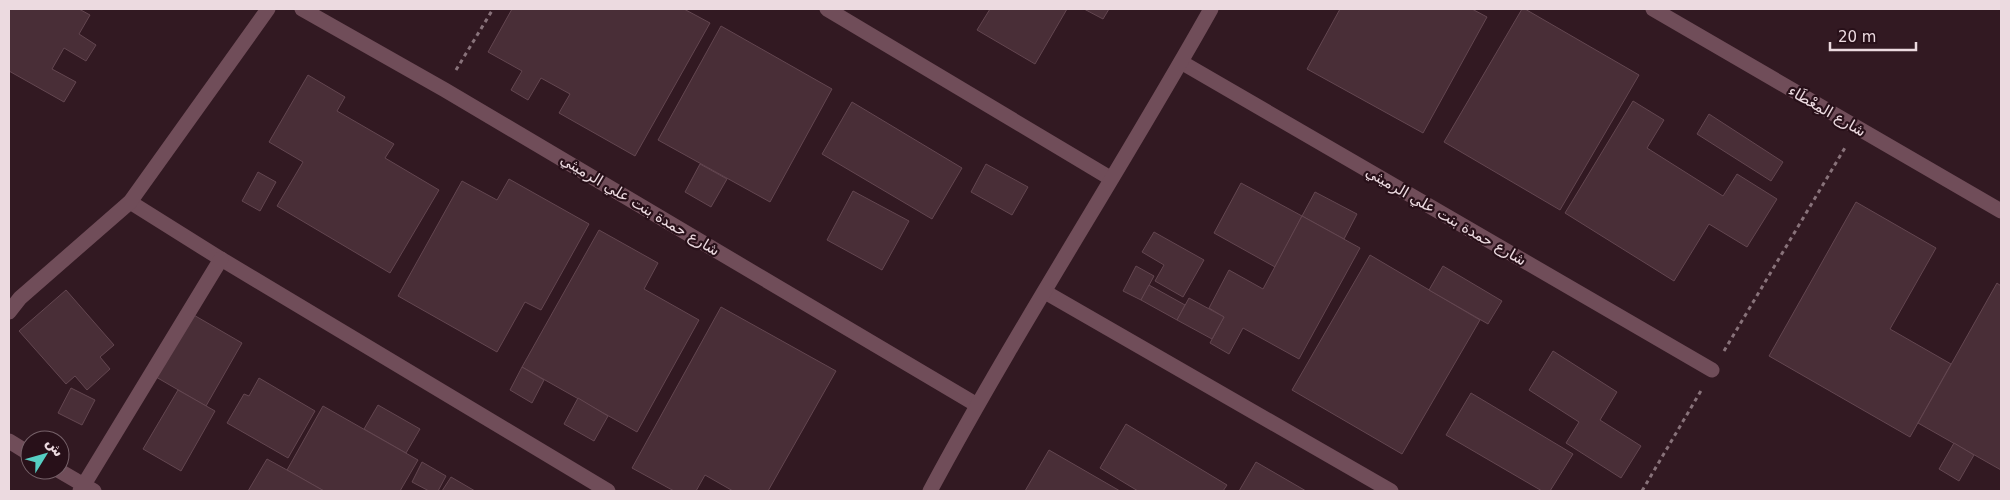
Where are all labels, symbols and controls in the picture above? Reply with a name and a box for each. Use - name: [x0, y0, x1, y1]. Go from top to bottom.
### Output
- scale bar: [1830, 20, 1916, 52]
- text: 20 m: [1838, 28, 1876, 46]
- street label: شارع المِعْطَاء: [1785, 81, 1869, 141]
- street label: شارع حمدة بنت علي الرميثي: [557, 150, 723, 261]
- street label: شارع حمدة بنت علي الرميثي: [1362, 163, 1530, 270]
- north arrow: [20, 430, 70, 480]
- text: ش: [43, 435, 68, 460]

